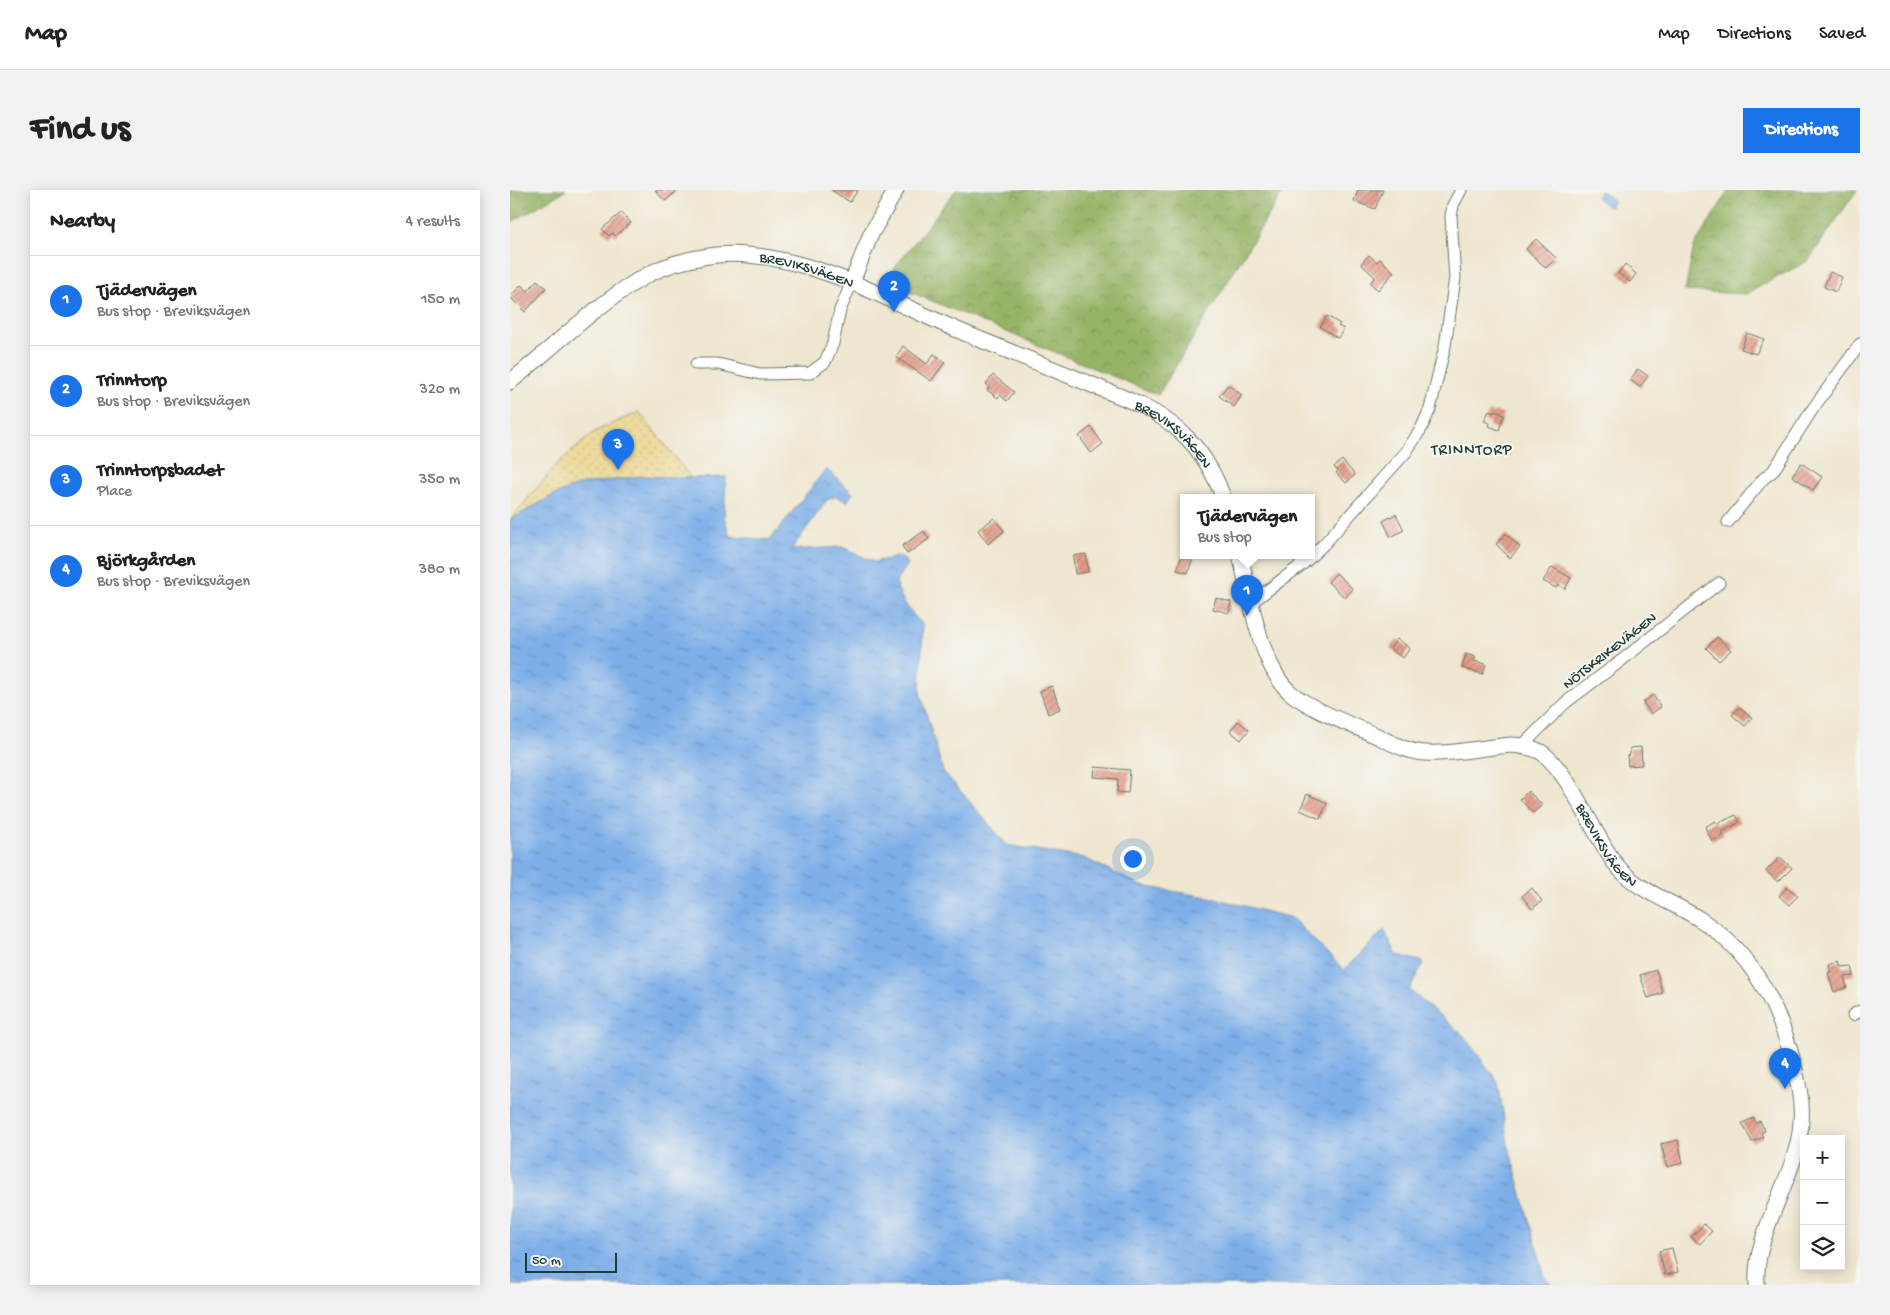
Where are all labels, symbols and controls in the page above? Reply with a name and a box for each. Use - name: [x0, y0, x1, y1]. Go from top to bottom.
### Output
- text: Map: [25, 20, 67, 49]
- text: Map: [1658, 24, 1690, 45]
- text: Directions: [1718, 24, 1791, 45]
- text: Saved: [1819, 24, 1865, 45]
- button: Directions: [1743, 108, 1860, 153]
- text: Find us: [30, 110, 130, 151]
- text: Nearby: [50, 210, 115, 235]
- text: 4 results: [405, 213, 460, 232]
- street label: BREVIKSVÄGEN: [757, 249, 856, 293]
- pin: 2: [878, 271, 910, 312]
- text: Tjädervägen: [97, 280, 197, 303]
- text: 1: [63, 291, 69, 310]
- text: 150 m: [421, 291, 460, 310]
- text: Bus stop · Breviksvägen: [97, 303, 250, 322]
- text: Trinntorp: [97, 370, 167, 393]
- text: 2: [62, 381, 70, 400]
- text: 320 m: [420, 381, 460, 400]
- text: Bus stop · Breviksvägen: [97, 393, 250, 412]
- street label: BREVIKSVÄGEN: [1130, 396, 1215, 472]
- pin: 3: [602, 429, 634, 470]
- district label: TRINNTORP: [1430, 442, 1513, 461]
- text: Trinntorpsbadet: [97, 460, 223, 483]
- text: 3: [62, 471, 70, 490]
- text: 350 m: [419, 471, 460, 490]
- text: Place: [97, 483, 132, 502]
- popup: [1180, 494, 1315, 559]
- text: Tjädervägen: [1198, 506, 1297, 529]
- text: Bus stop: [1198, 529, 1252, 548]
- text: Björkgården: [97, 550, 195, 573]
- text: 4: [62, 561, 70, 580]
- text: 380 m: [419, 561, 460, 580]
- text: Bus stop · Breviksvägen: [97, 573, 250, 592]
- pin: 1: [1231, 575, 1263, 616]
- street label: NÖTSKRIKEVÄGEN: [1560, 609, 1661, 694]
- street label: BREVIKSVÄGEN: [1570, 800, 1640, 892]
- your location: [1120, 846, 1146, 872]
- pin: 4: [1769, 1048, 1801, 1089]
- map controls: [1800, 1135, 1845, 1270]
- button: +: [1800, 1135, 1845, 1180]
- button: −: [1800, 1180, 1845, 1225]
- button: layers: [1800, 1225, 1845, 1270]
- scale bar: [525, 1250, 618, 1273]
- text: 50 m: [532, 1253, 561, 1270]

